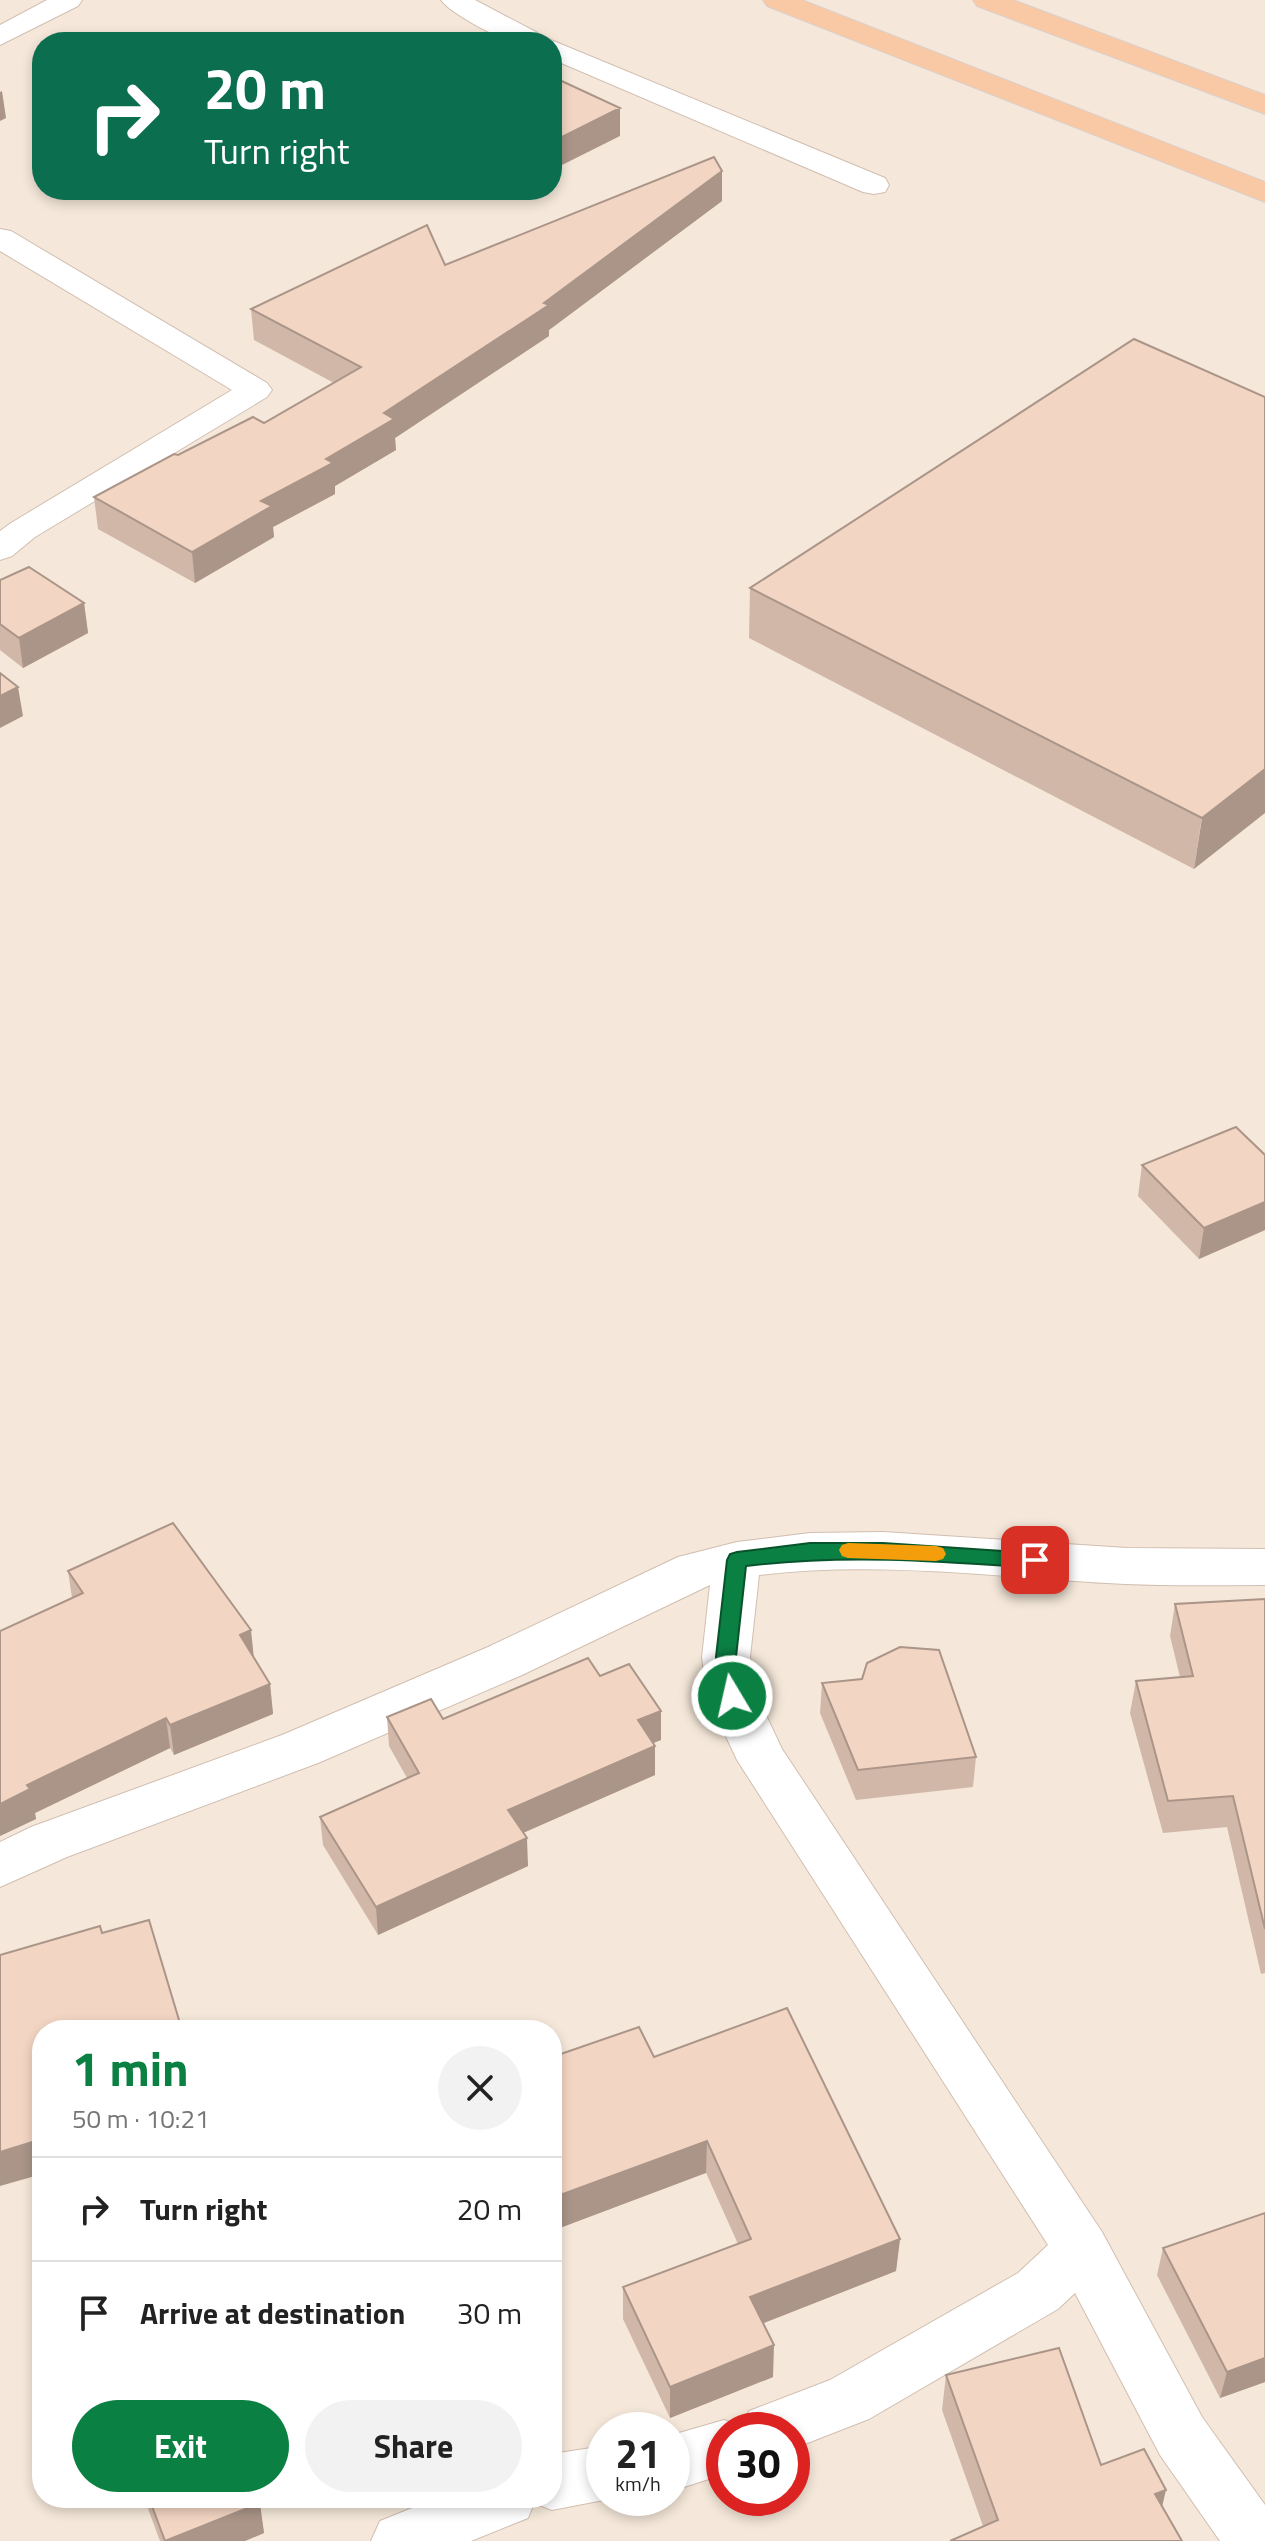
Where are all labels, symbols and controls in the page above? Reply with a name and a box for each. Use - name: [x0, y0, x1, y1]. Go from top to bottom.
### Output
- text: 20 m: [204, 46, 326, 131]
- icon: right: [72, 64, 176, 168]
- text: Turn right: [204, 123, 349, 178]
- pin: [1001, 1526, 1069, 1594]
- icon: arrive: [1013, 1538, 1057, 1582]
- position arrow: [690, 1654, 774, 1738]
- text: 1 min: [72, 2032, 189, 2105]
- button: close: [438, 2046, 522, 2130]
- text: 50 m · 10:21: [72, 2099, 210, 2138]
- text: Turn right: [140, 2186, 268, 2232]
- text: 20 m: [457, 2186, 522, 2232]
- icon: right: [72, 2187, 116, 2231]
- text: Arrive at destination: [140, 2290, 405, 2336]
- text: 30 m: [457, 2290, 522, 2336]
- icon: arrive: [72, 2291, 116, 2335]
- button: Exit: [72, 2400, 289, 2492]
- button: Share: [305, 2400, 522, 2492]
- speed limit sign: 30: [706, 2412, 810, 2516]
- text: 21: [616, 2423, 660, 2484]
- text: km/h: [615, 2468, 661, 2499]

